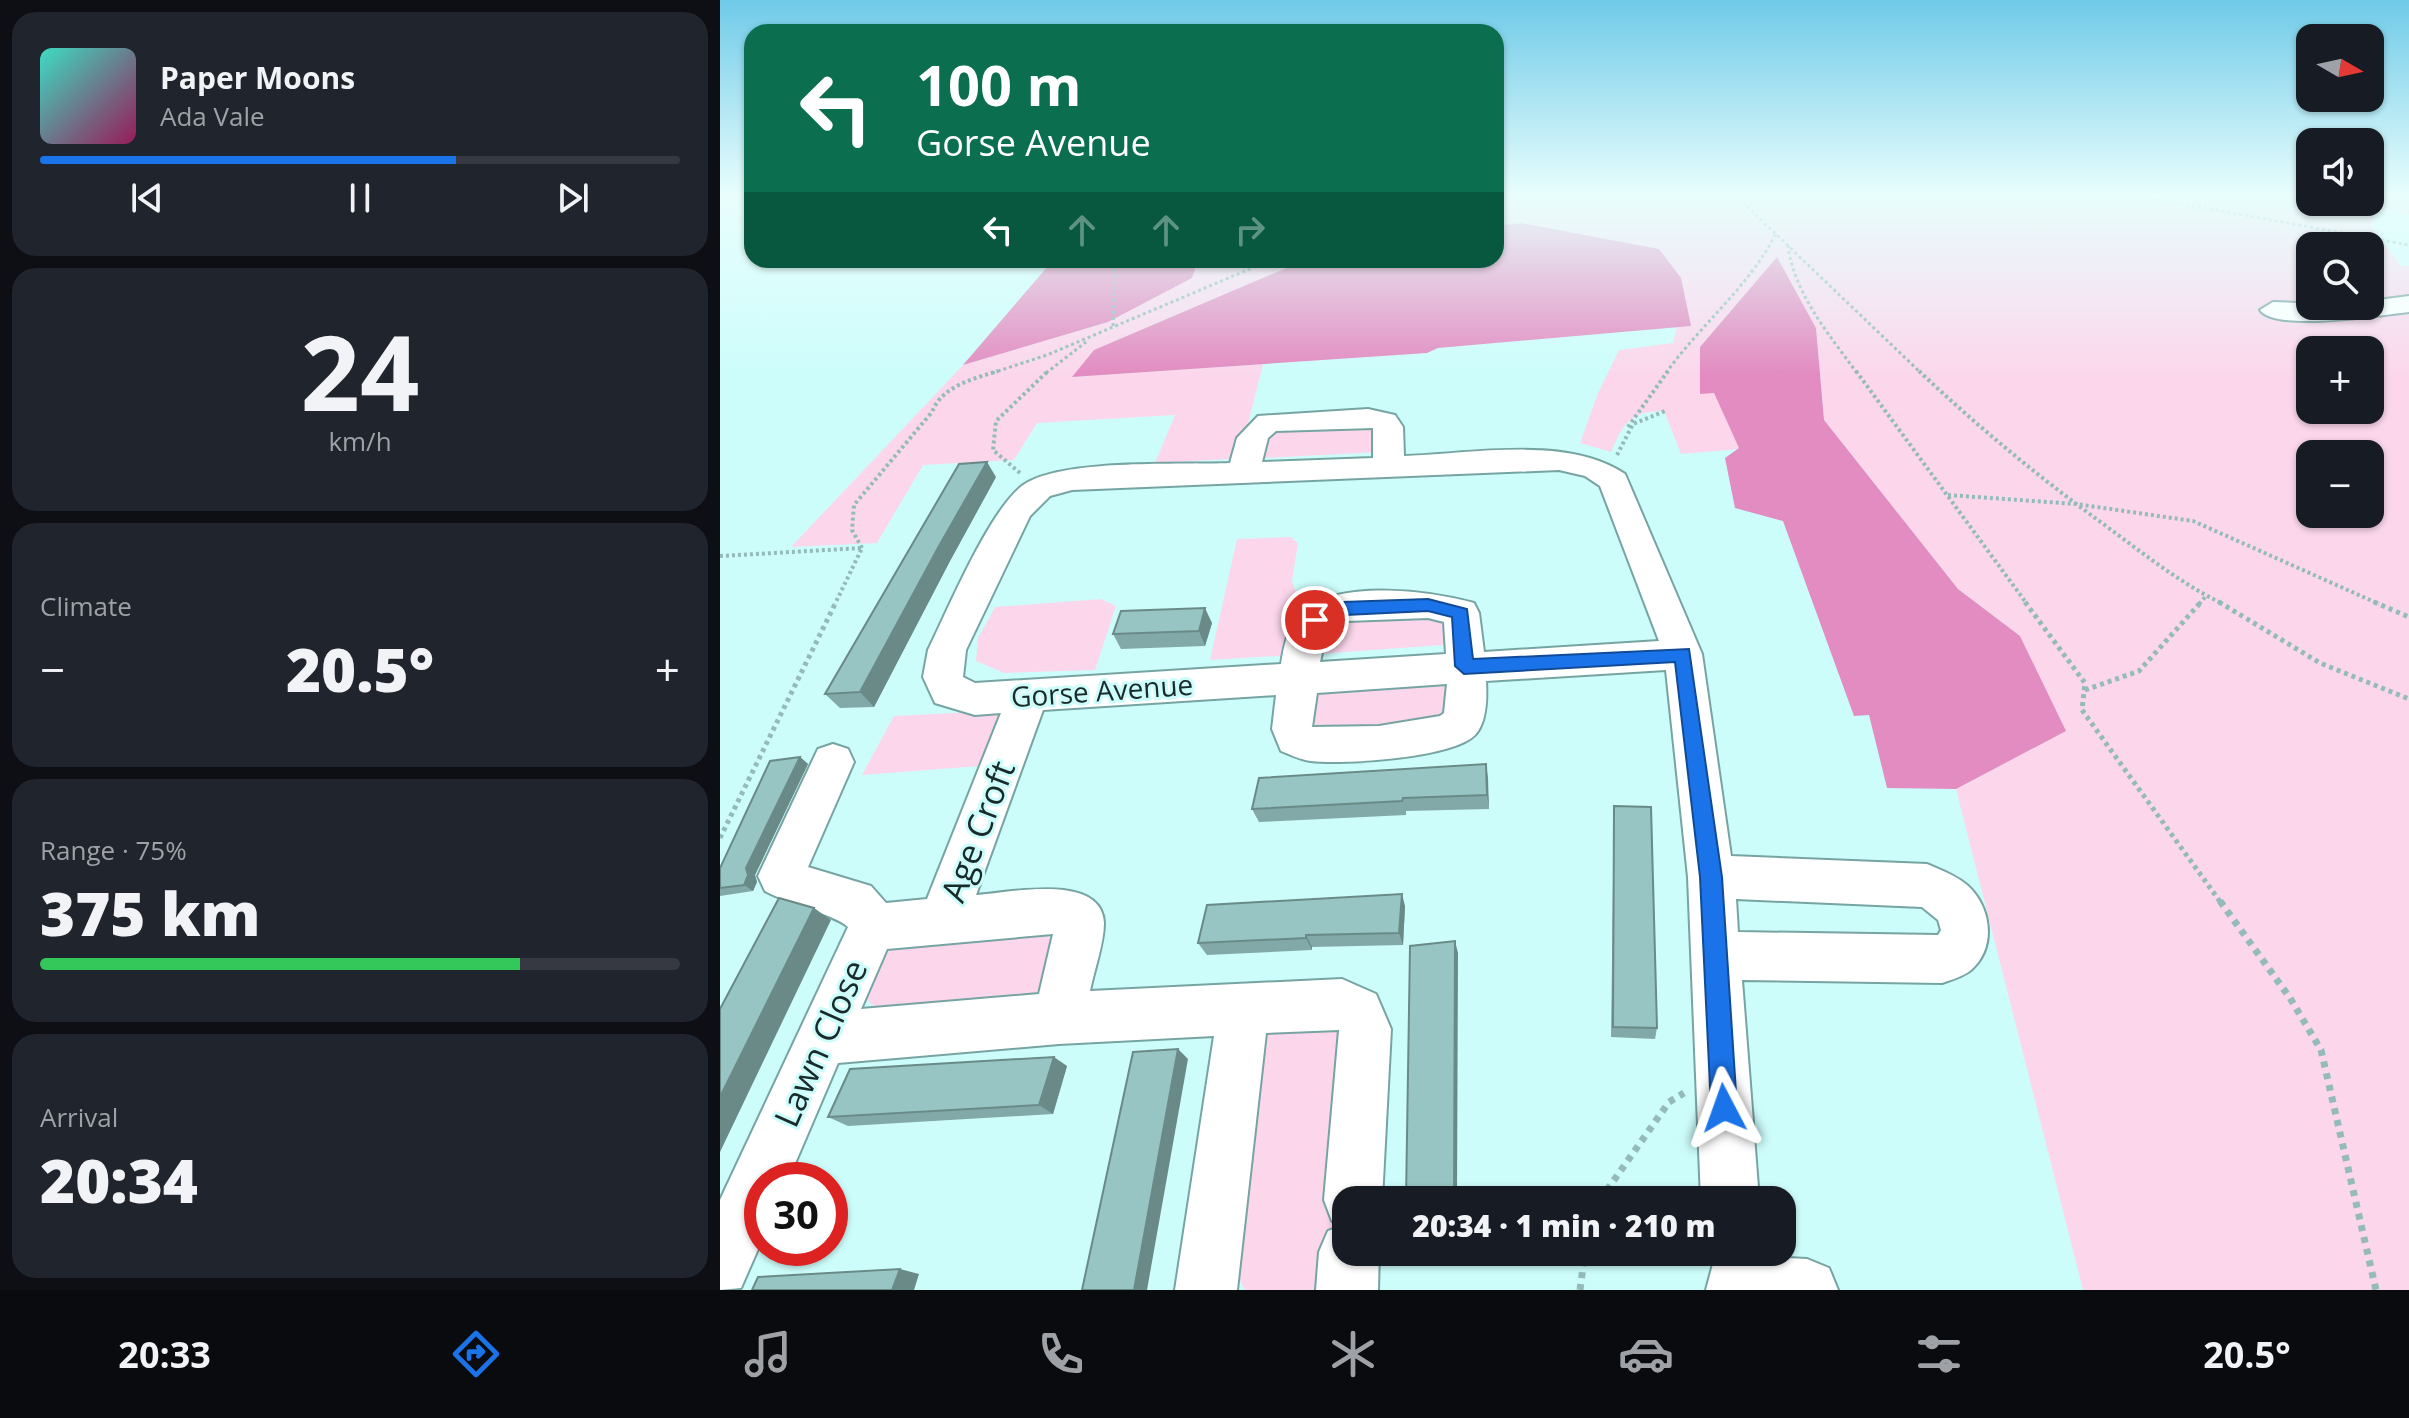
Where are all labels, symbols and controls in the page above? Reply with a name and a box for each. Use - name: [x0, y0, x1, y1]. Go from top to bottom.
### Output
- north arrow: [2296, 24, 2384, 112]
- map controls: [2296, 24, 2384, 528]
- text: 100 m: [916, 46, 1082, 122]
- icon: left: [784, 56, 888, 160]
- text: Paper Moons: [160, 57, 355, 98]
- text: Ada Vale: [160, 98, 265, 134]
- text: Gorse Avenue: [916, 118, 1151, 167]
- button: sound: [2296, 128, 2384, 216]
- icon: previous: [125, 176, 169, 220]
- icon: pause: [338, 176, 382, 220]
- icon: next: [551, 176, 595, 220]
- icon: left: [976, 208, 1020, 252]
- icon: ahead: [1060, 208, 1104, 252]
- icon: ahead: [1144, 208, 1188, 252]
- icon: right: [1228, 208, 1272, 252]
- button: search: [2296, 232, 2384, 320]
- text: 24: [301, 300, 419, 441]
- button: +: [2296, 336, 2384, 424]
- text: km/h: [328, 423, 392, 459]
- button: −: [2296, 440, 2384, 528]
- pin: [1281, 586, 1349, 654]
- text: Climate: [40, 588, 132, 624]
- icon: arrive: [1293, 598, 1337, 642]
- text: 20.5°: [286, 628, 434, 710]
- text: −: [40, 639, 65, 699]
- text: +: [655, 639, 680, 699]
- street label: Gorse Avenue: [1010, 665, 1194, 715]
- street label: Age Croft: [929, 754, 1025, 908]
- text: Range · 75%: [40, 832, 187, 868]
- text: 375 km: [40, 872, 261, 954]
- street label: Lawn Close: [763, 952, 877, 1134]
- position arrow: [1682, 1066, 1766, 1150]
- text: Arrival: [40, 1099, 118, 1135]
- text: 20:34: [40, 1139, 198, 1221]
- speed limit sign: 30: [744, 1162, 848, 1266]
- text: 20:34 · 1 min · 210 m: [1412, 1205, 1716, 1246]
- icon: directions: [448, 1326, 504, 1382]
- icon: music: [740, 1326, 796, 1382]
- icon: phone: [1033, 1326, 1089, 1382]
- icon: climate: [1325, 1326, 1381, 1382]
- icon: car: [1618, 1326, 1674, 1382]
- icon: filters: [1911, 1326, 1967, 1382]
- text: 20:33: [118, 1330, 211, 1379]
- text: 20.5°: [2203, 1330, 2291, 1379]

